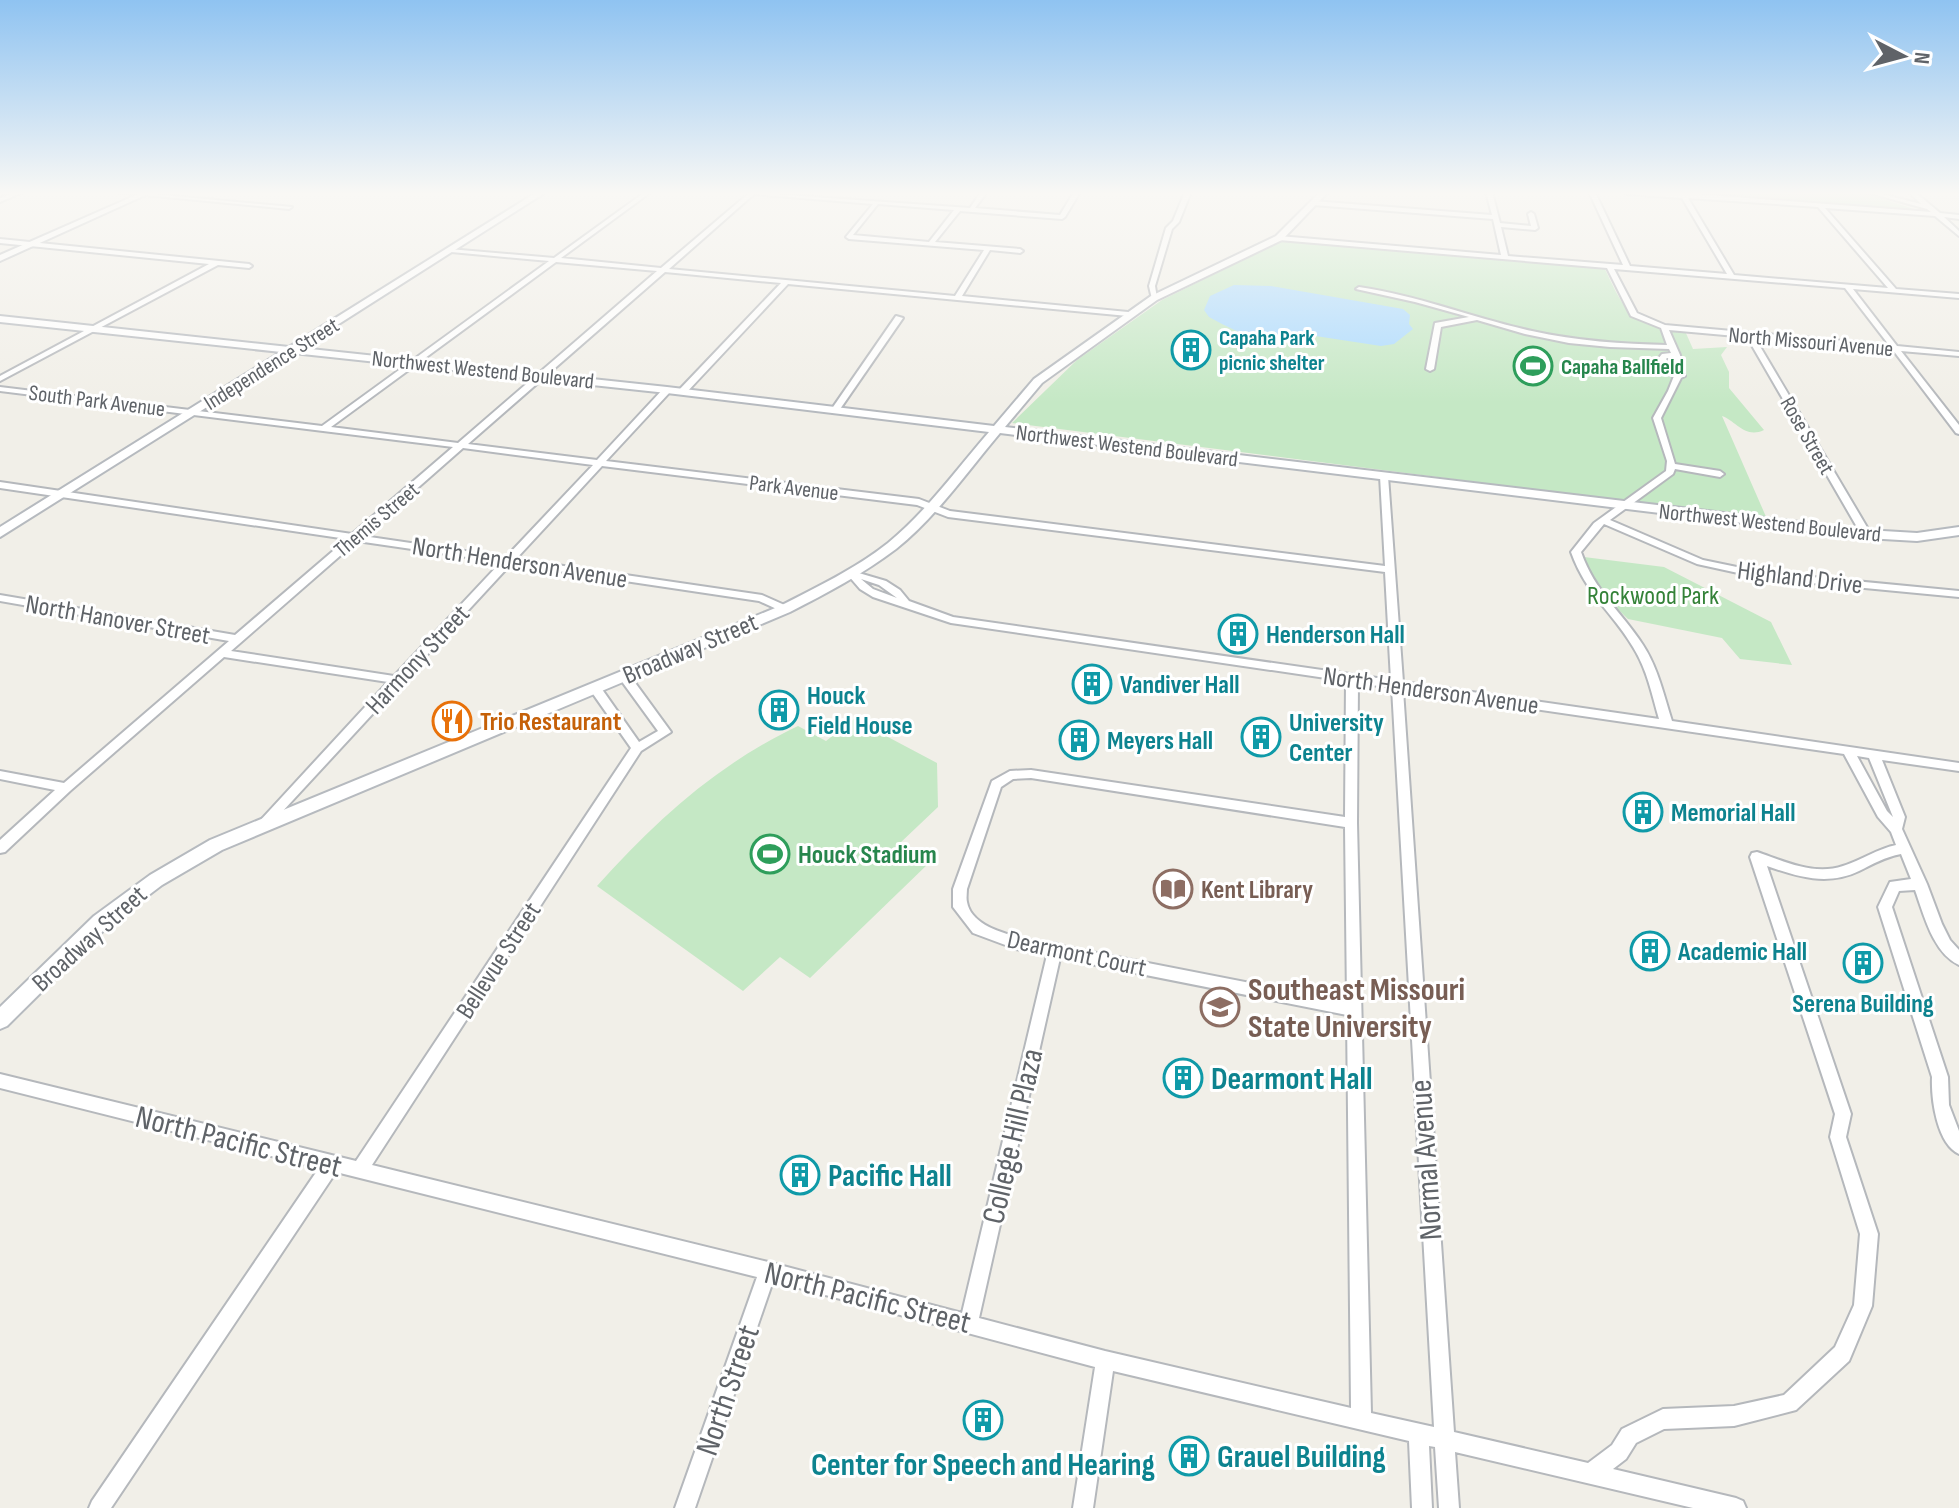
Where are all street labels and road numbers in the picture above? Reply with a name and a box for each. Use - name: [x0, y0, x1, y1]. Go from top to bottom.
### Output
- street label: Independence Street: [199, 312, 345, 417]
- street label: North Missouri Avenue: [1727, 322, 1894, 363]
- street label: Northwest Westend Boulevard: [370, 345, 595, 396]
- street label: South Park Avenue: [27, 380, 166, 423]
- street label: Rose Street: [1774, 392, 1840, 480]
- street label: Northwest Westend Boulevard: [1014, 419, 1239, 473]
- street label: Park Avenue: [748, 470, 840, 507]
- street label: Themis Street: [329, 477, 425, 564]
- street label: Northwest Westend Boulevard: [1657, 498, 1882, 549]
- street label: North Henderson Avenue: [410, 531, 629, 596]
- street label: Highland Drive: [1735, 555, 1864, 602]
- street label: North Hanover Street: [23, 589, 212, 652]
- street label: Harmony Street: [360, 599, 477, 721]
- street label: Broadway Street: [619, 607, 763, 692]
- street label: North Henderson Avenue: [1321, 661, 1540, 722]
- street label: Broadway Street: [26, 880, 154, 999]
- street label: Bellevue Street: [450, 897, 548, 1025]
- street label: Dearmont Court: [1004, 925, 1149, 984]
- street label: College Hill Plaza: [974, 1045, 1053, 1228]
- street label: Normal Avenue: [1401, 1078, 1452, 1242]
- street label: North Pacific Street: [131, 1098, 346, 1187]
- street label: North Pacific Street: [760, 1254, 975, 1343]
- street label: North Street: [688, 1320, 769, 1461]

